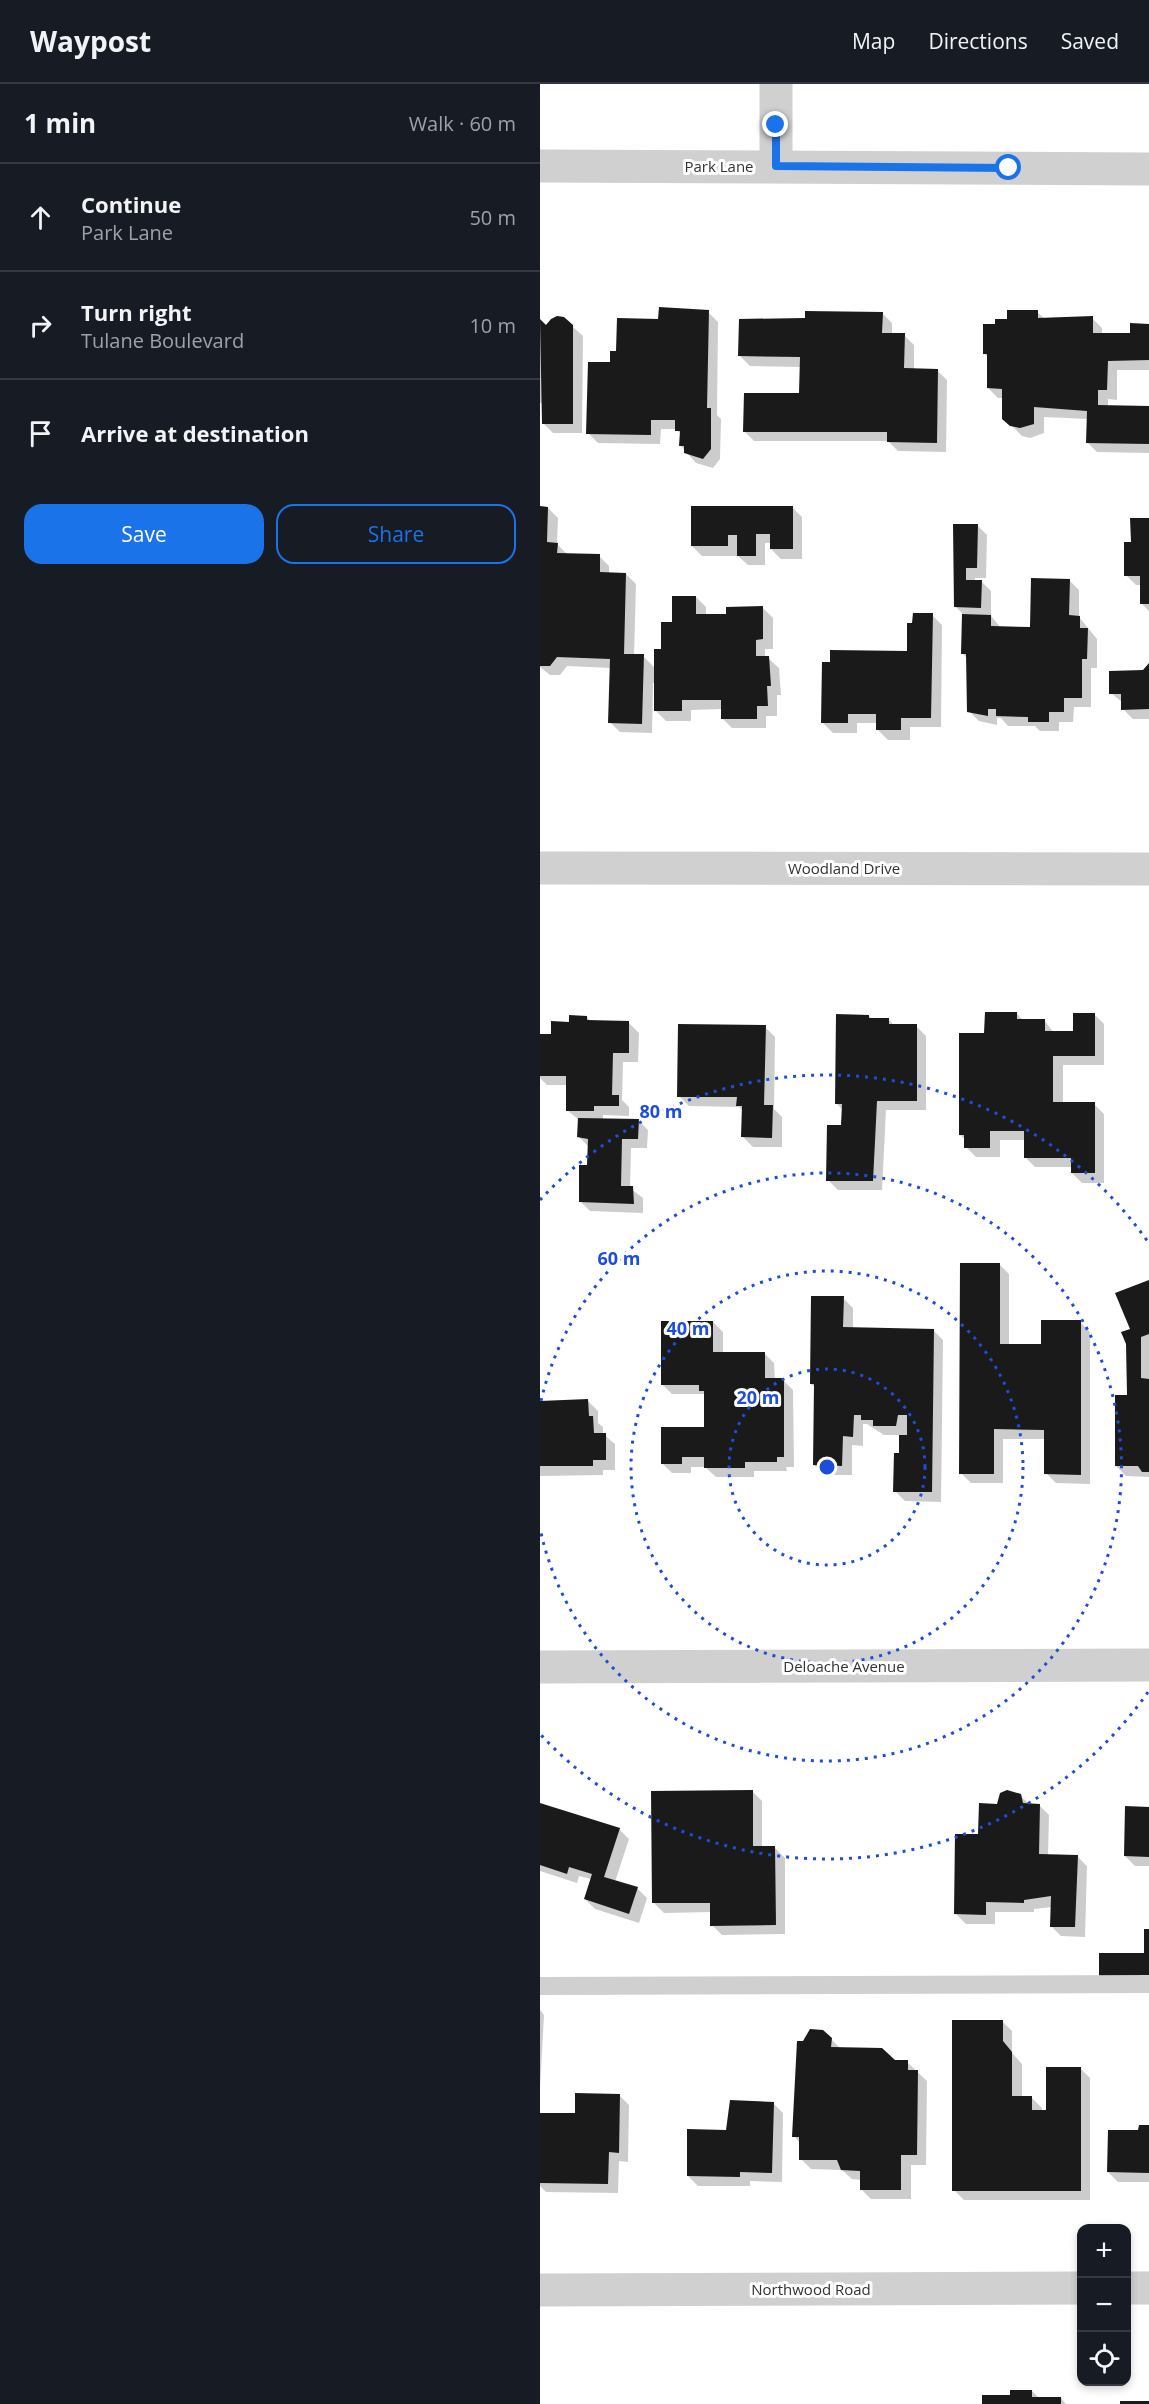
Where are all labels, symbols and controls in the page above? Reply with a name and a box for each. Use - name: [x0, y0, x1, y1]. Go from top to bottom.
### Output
- text: Waypost: [30, 22, 151, 60]
- text: Map: [852, 27, 895, 55]
- text: Directions: [928, 27, 1028, 55]
- text: Saved: [1061, 27, 1119, 55]
- text: 1 min: [24, 105, 96, 141]
- text: Walk · 60 m: [409, 110, 516, 137]
- route end: [762, 111, 788, 137]
- route start: [995, 154, 1021, 180]
- street label: Park Lane: [684, 156, 754, 176]
- text: Continue: [81, 189, 181, 219]
- icon: ahead: [24, 201, 57, 234]
- text: 50 m: [469, 204, 516, 231]
- text: Park Lane: [81, 219, 173, 246]
- text: Turn right: [81, 297, 192, 327]
- icon: right: [24, 309, 57, 342]
- text: 10 m: [469, 312, 516, 339]
- text: Tulane Boulevard: [81, 327, 244, 354]
- icon: arrive: [24, 417, 57, 450]
- text: Arrive at destination: [81, 418, 309, 448]
- button: Save: [24, 504, 264, 564]
- button: Share: [276, 504, 516, 564]
- street label: Woodland Drive: [788, 858, 900, 878]
- text: 80 m: [640, 1099, 682, 1123]
- text: 60 m: [598, 1246, 640, 1270]
- text: 40 m: [667, 1316, 709, 1340]
- text: 20 m: [737, 1385, 779, 1409]
- centre of rings: [817, 1457, 837, 1477]
- street label: Deloache Avenue: [783, 1656, 905, 1676]
- map controls: [1077, 2224, 1131, 2386]
- button: +: [1077, 2224, 1131, 2278]
- button: −: [1077, 2278, 1131, 2332]
- street label: Northwood Road: [751, 2279, 871, 2299]
- button: locate: [1077, 2332, 1131, 2386]

